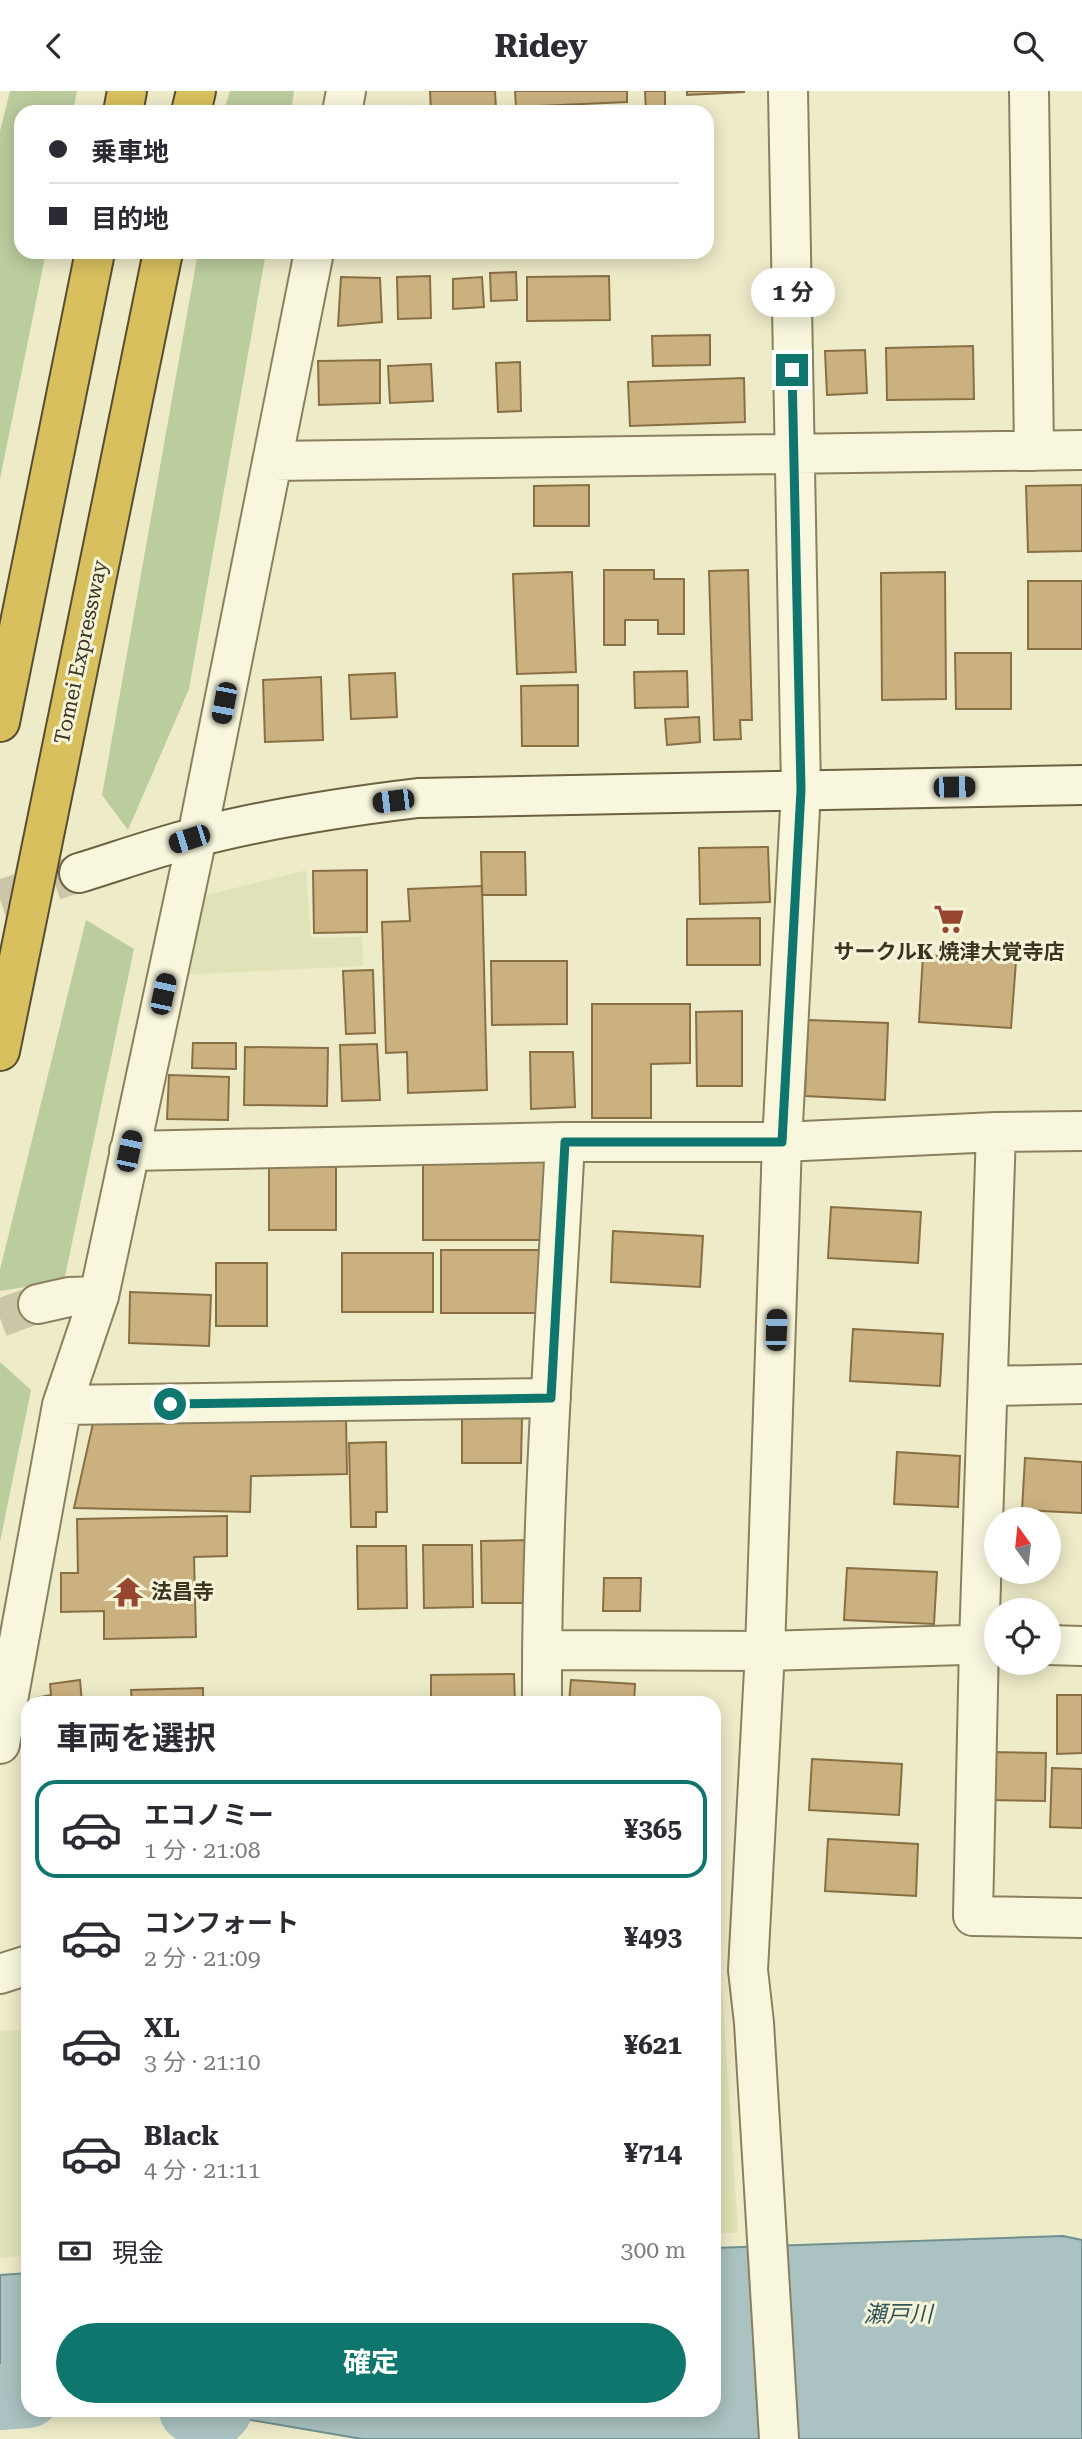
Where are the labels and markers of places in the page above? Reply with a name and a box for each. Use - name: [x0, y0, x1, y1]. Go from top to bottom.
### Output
- supermarket icon: サークルK 焼津大覚寺店: [932, 902, 966, 936]
- place label: サークルK 焼津大覚寺店: [833, 940, 1065, 964]
- temple icon: 法昌寺: [111, 1575, 145, 1609]
- place label: 法昌寺: [151, 1580, 214, 1604]

